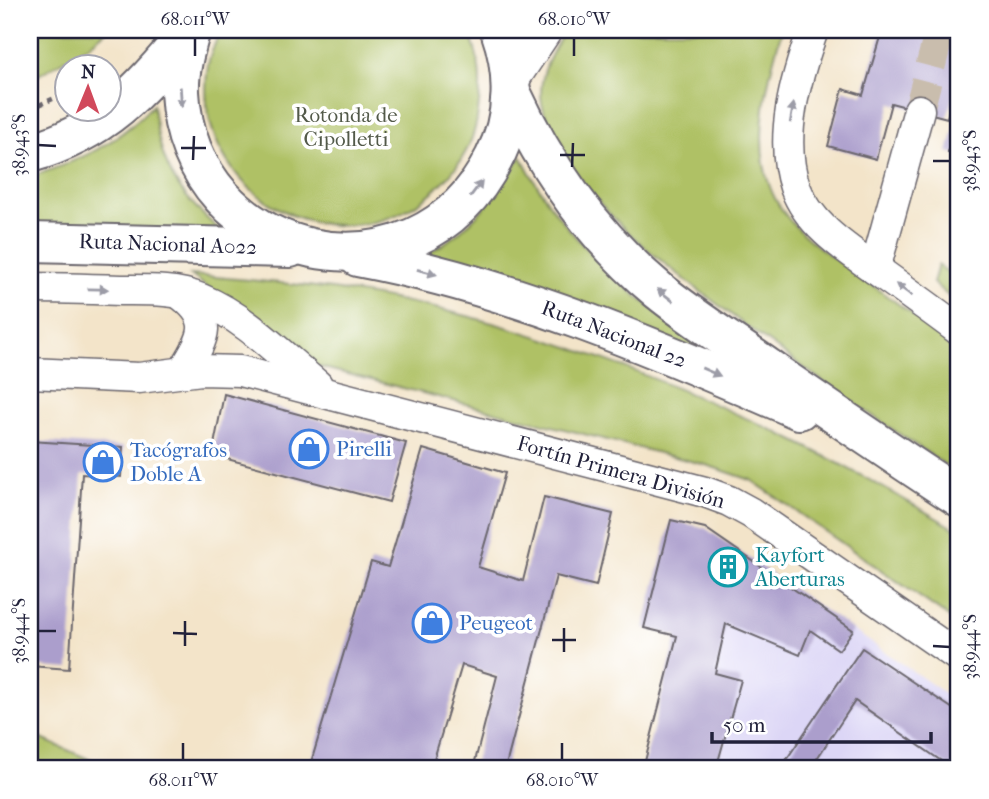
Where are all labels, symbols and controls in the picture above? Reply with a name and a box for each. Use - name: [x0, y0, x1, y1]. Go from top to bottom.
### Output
- text: 68.011°W: [160, 9, 231, 30]
- text: 68.010°W: [538, 9, 612, 30]
- north arrow: [52, 52, 122, 122]
- text: N: [81, 61, 96, 83]
- one-way arrow: [176, 86, 187, 108]
- one-way arrow: [787, 102, 798, 124]
- park label: Rotonda de Cipolletti: [294, 103, 398, 151]
- text: 38.943°S: [9, 114, 30, 176]
- text: 38.943°S: [960, 130, 981, 192]
- one-way arrow: [468, 180, 483, 198]
- street label: Ruta Nacional A022: [78, 229, 258, 259]
- one-way arrow: [417, 268, 438, 278]
- one-way arrow: [895, 283, 913, 297]
- one-way arrow: [87, 284, 109, 295]
- one-way arrow: [656, 288, 674, 302]
- street label: Ruta Nacional 22: [538, 295, 690, 373]
- one-way arrow: [700, 366, 721, 377]
- shop icon: Pirelli: [288, 428, 330, 470]
- street label: Fortín Primera División: [514, 431, 728, 513]
- place label: Pirelli: [336, 437, 392, 461]
- place label: Tacógrafos Doble A: [130, 438, 227, 486]
- shop icon: Tacógrafos Doble A: [82, 441, 124, 483]
- place label: Kayfort Aberturas: [754, 543, 845, 591]
- building icon: Kayfort Aberturas: [707, 546, 749, 588]
- text: 38.944°S: [9, 598, 30, 664]
- shop icon: Peugeot: [411, 602, 453, 644]
- place label: Peugeot: [459, 611, 534, 635]
- text: 38.944°S: [960, 614, 981, 680]
- scale bar: [712, 701, 931, 745]
- text: 50 m: [723, 713, 766, 737]
- text: 68.011°W: [148, 770, 219, 791]
- text: 68.010°W: [526, 770, 600, 791]

